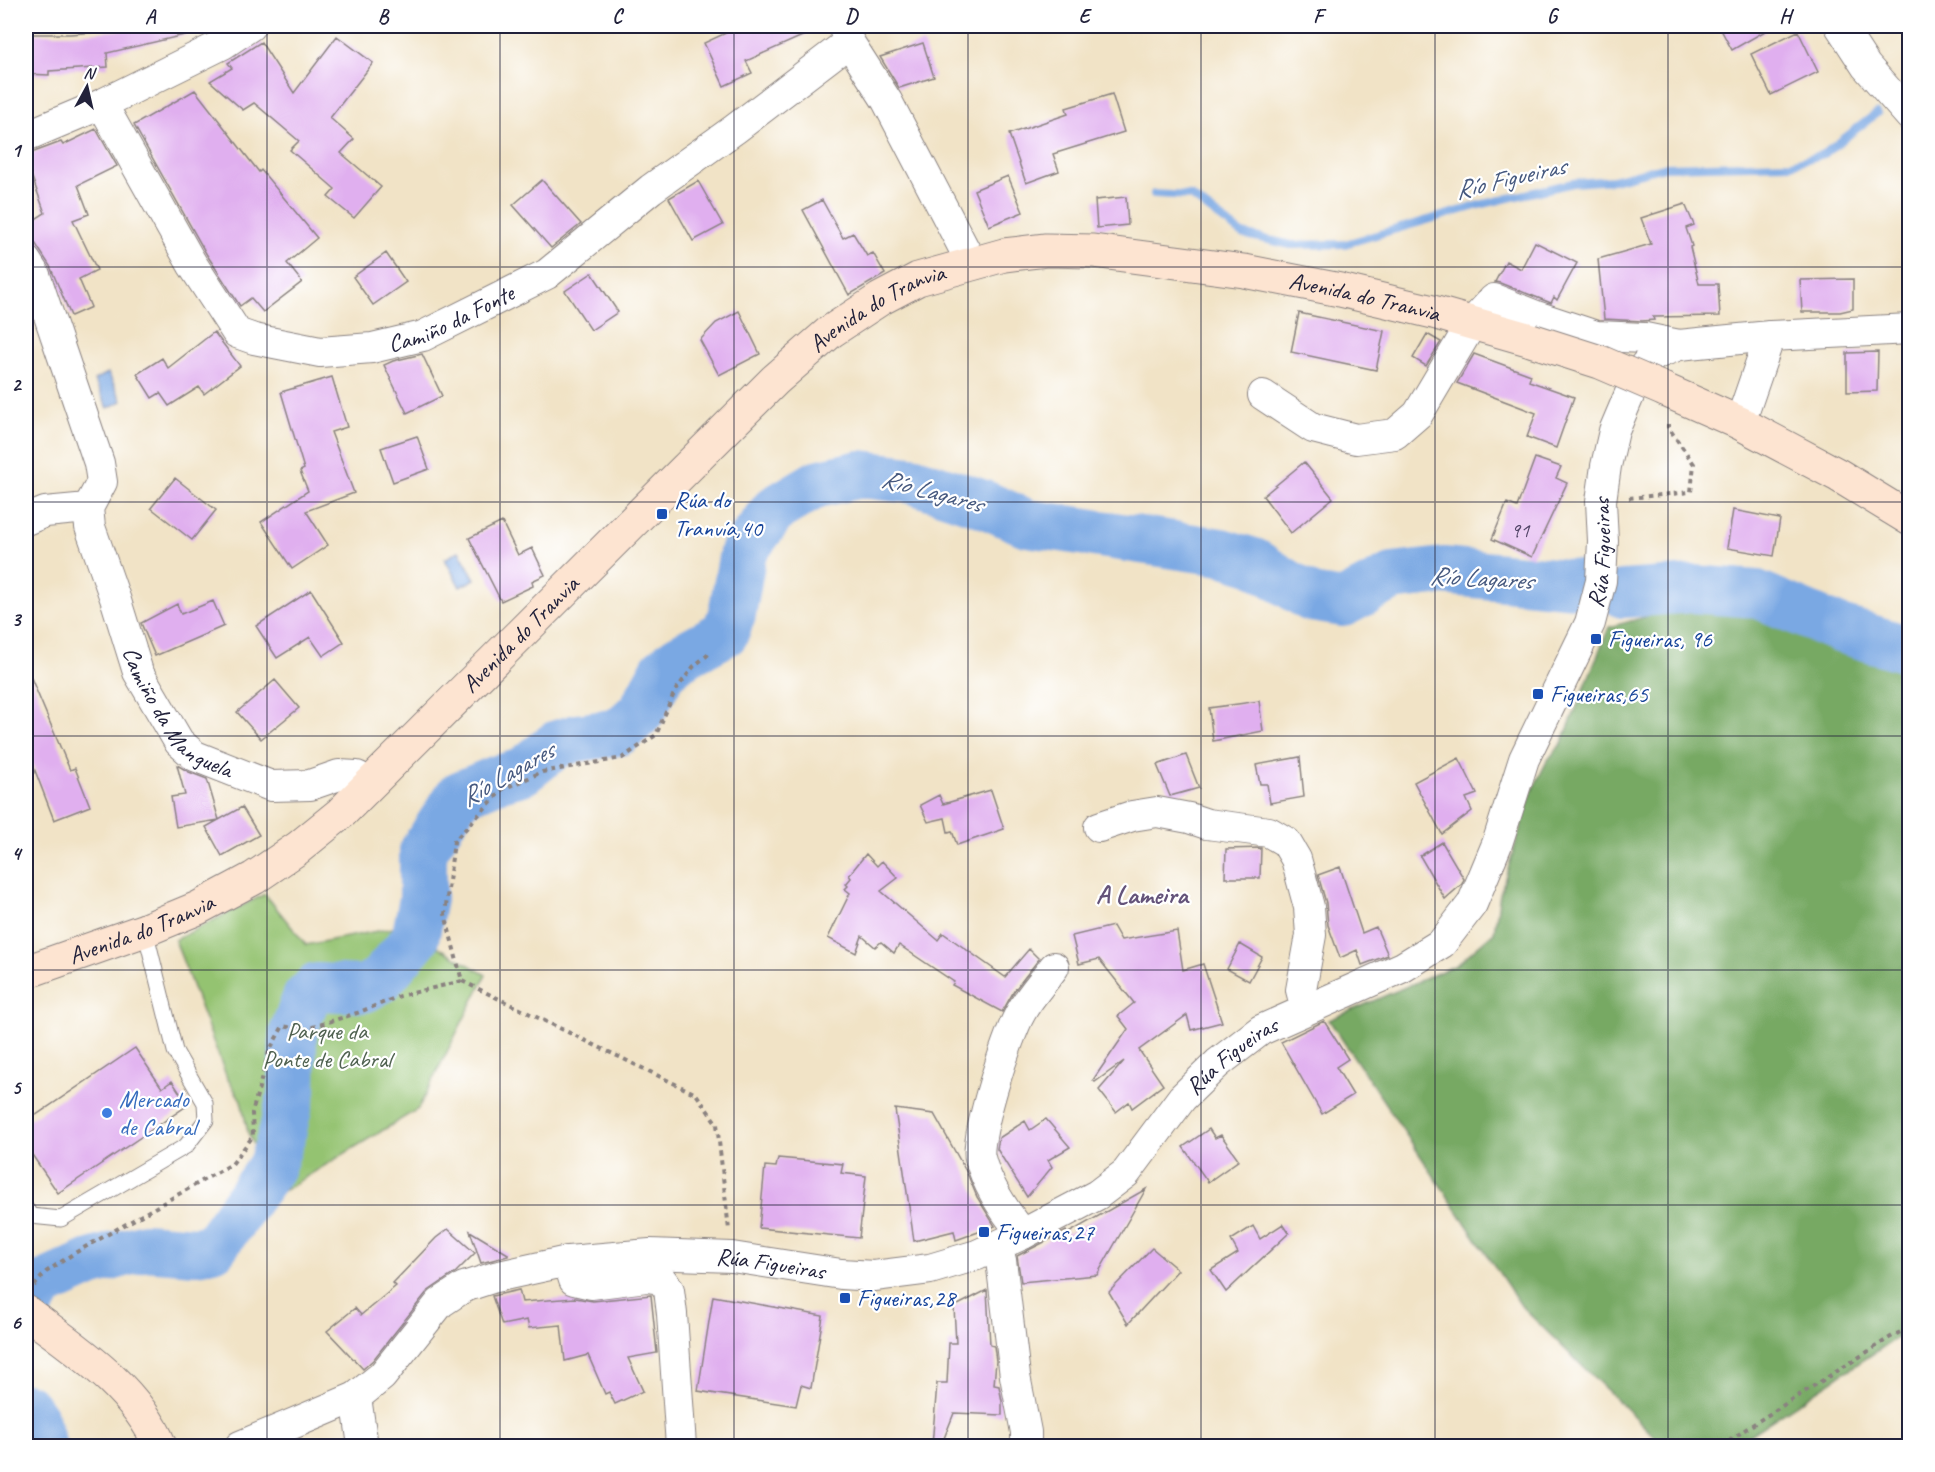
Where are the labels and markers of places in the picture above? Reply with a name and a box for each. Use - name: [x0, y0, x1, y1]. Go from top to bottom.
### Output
- place label: Rúa do Tranvía,40: [674, 485, 764, 543]
- marker: Rúa do Tranvía,40: [655, 507, 669, 521]
- place label: Figueiras, 96: [1608, 624, 1713, 654]
- marker: Figueiras, 96: [1589, 632, 1603, 646]
- place label: Figueiras,65: [1550, 679, 1649, 709]
- marker: Figueiras,65: [1531, 687, 1545, 701]
- place label: Mercado de Cabral: [119, 1084, 200, 1142]
- marker: Mercado de Cabral: [100, 1106, 114, 1120]
- place label: Figueiras,27: [996, 1217, 1095, 1247]
- marker: Figueiras,27: [977, 1225, 991, 1239]
- place label: Figueiras,28: [857, 1283, 957, 1313]
- marker: Figueiras,28: [838, 1291, 852, 1305]

